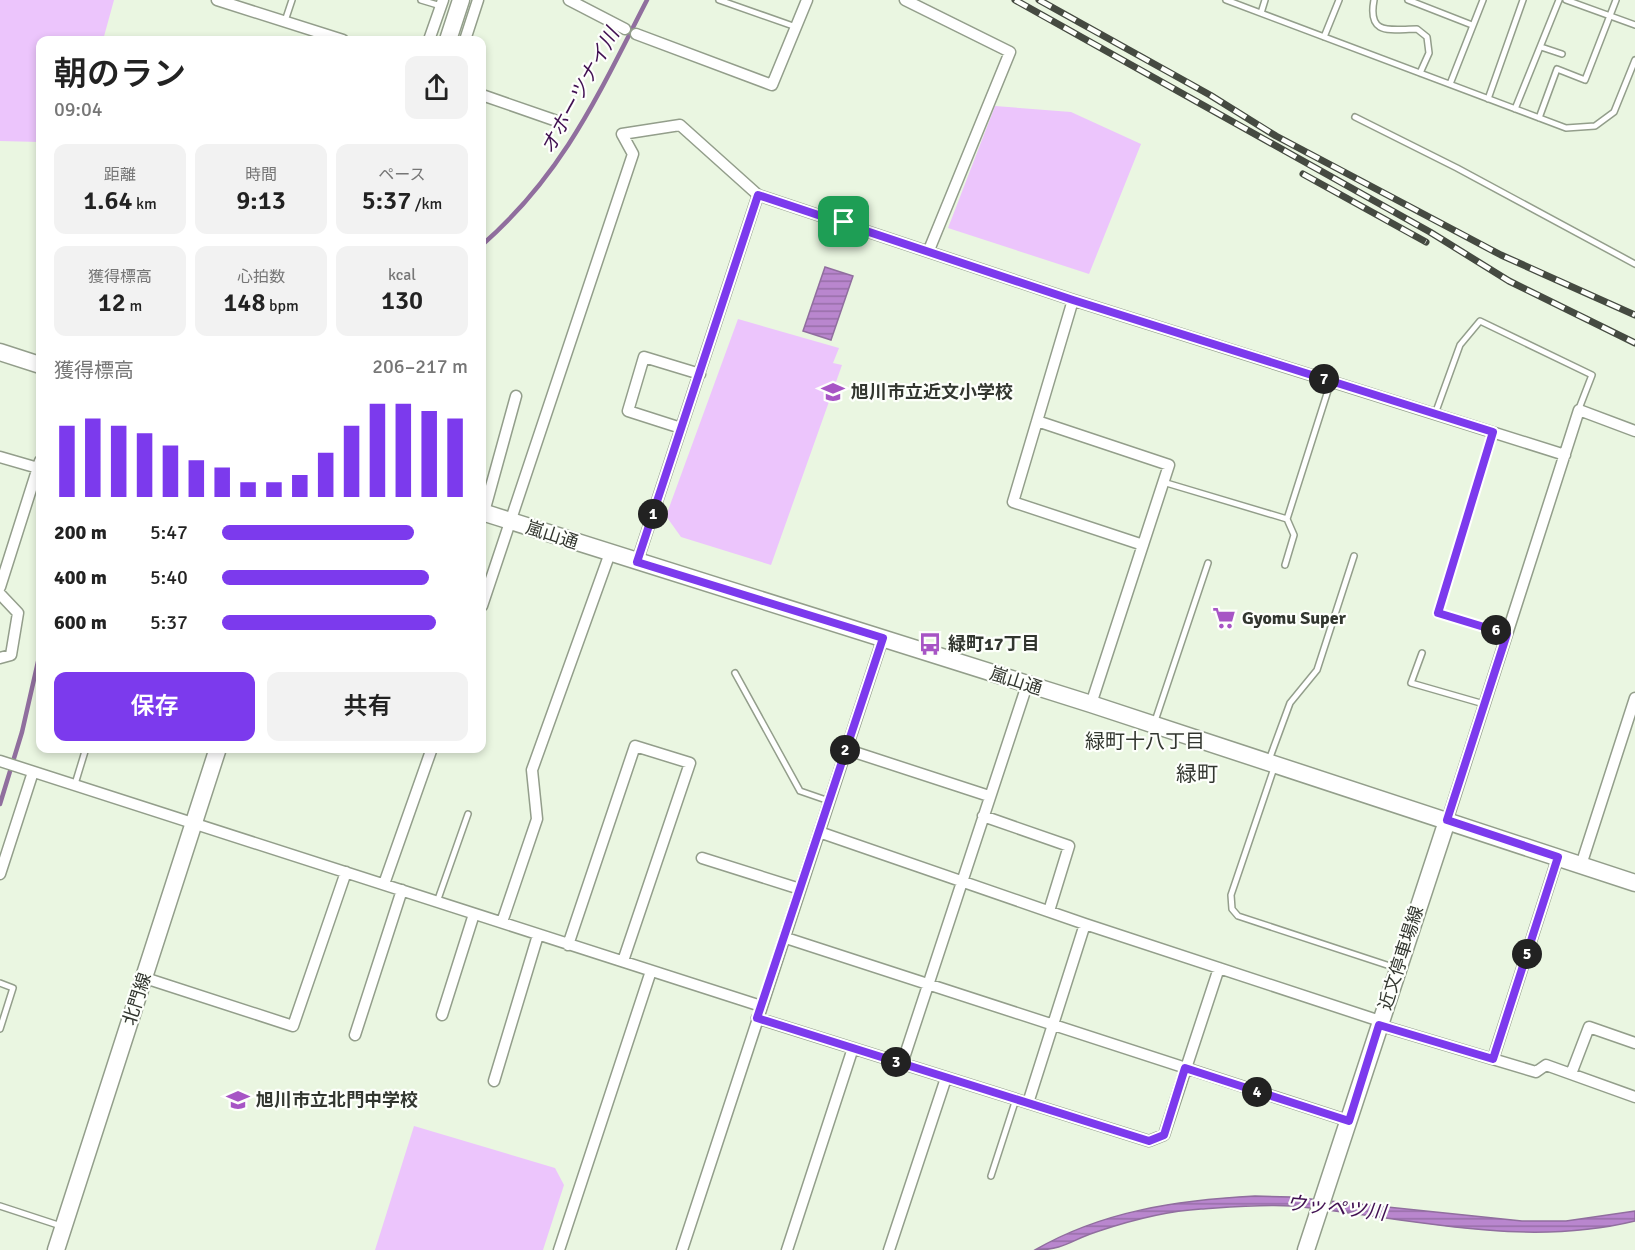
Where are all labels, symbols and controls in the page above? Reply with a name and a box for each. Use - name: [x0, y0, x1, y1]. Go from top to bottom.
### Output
- water label: オホーツナイ川: [535, 22, 626, 158]
- text: 朝のラン: [54, 54, 186, 95]
- button: share: [405, 56, 468, 119]
- text: 09:04: [54, 97, 103, 122]
- text: 距離: [104, 165, 136, 185]
- text: 時間: [245, 165, 277, 185]
- text: ペース: [378, 165, 426, 185]
- text: 1.64: [83, 185, 132, 217]
- text: 9:13: [236, 185, 286, 217]
- text: 5:37: [362, 185, 411, 217]
- text: km: [132, 194, 157, 214]
- text: /km: [411, 194, 442, 214]
- pin: [818, 196, 869, 247]
- icon: arrive: [827, 205, 860, 238]
- text: kcal: [388, 265, 416, 285]
- text: 獲得標高: [88, 267, 152, 287]
- text: 心拍数: [237, 267, 285, 287]
- text: 130: [381, 285, 423, 317]
- text: 12: [98, 287, 126, 319]
- text: 148: [223, 287, 265, 319]
- text: m: [126, 296, 142, 316]
- text: bpm: [265, 296, 299, 316]
- text: 206–217 m: [372, 354, 468, 379]
- text: 獲得標高: [54, 358, 134, 383]
- pin: 7: [1309, 364, 1339, 394]
- text: 7: [1320, 369, 1328, 389]
- school or university icon: 旭川市立近文小学校: [820, 379, 846, 405]
- place label: 旭川市立近文小学校: [851, 381, 1013, 403]
- pin: 1: [638, 499, 668, 529]
- text: 1: [649, 504, 657, 524]
- street label: 嵐山通: [523, 516, 581, 554]
- text: 200 m: [54, 520, 107, 545]
- text: 5:47: [150, 520, 188, 545]
- text: 400 m: [54, 565, 107, 590]
- text: 5:40: [150, 565, 188, 590]
- supermarket icon: Gyomu Super: [1211, 605, 1237, 631]
- place label: Gyomu Super: [1242, 607, 1347, 629]
- text: 600 m: [54, 610, 107, 635]
- text: 5:37: [150, 610, 188, 635]
- pin: 6: [1481, 615, 1511, 645]
- text: 6: [1492, 620, 1500, 640]
- bus stop icon: 緑町17丁目: [917, 631, 943, 657]
- place label: 緑町17丁目: [948, 633, 1039, 655]
- street label: 嵐山通: [987, 662, 1045, 700]
- button: 保存: [54, 672, 255, 741]
- button: 共有: [267, 672, 468, 741]
- district label: 緑町十八丁目: [1085, 729, 1205, 754]
- pin: 2: [830, 735, 860, 765]
- text: 2: [841, 740, 849, 760]
- district label: 緑町: [1176, 761, 1218, 787]
- street label: 近文停車場線: [1374, 903, 1428, 1013]
- pin: 5: [1512, 939, 1542, 969]
- text: 5: [1523, 944, 1531, 964]
- street label: 北門線: [118, 970, 156, 1028]
- pin: 3: [881, 1047, 911, 1077]
- text: 3: [892, 1052, 900, 1072]
- pin: 4: [1242, 1077, 1272, 1107]
- text: 4: [1253, 1082, 1261, 1102]
- school or university icon: 旭川市立北門中学校: [225, 1087, 251, 1113]
- place label: 旭川市立北門中学校: [256, 1089, 418, 1111]
- water label: ウッペツ川: [1285, 1190, 1389, 1226]

